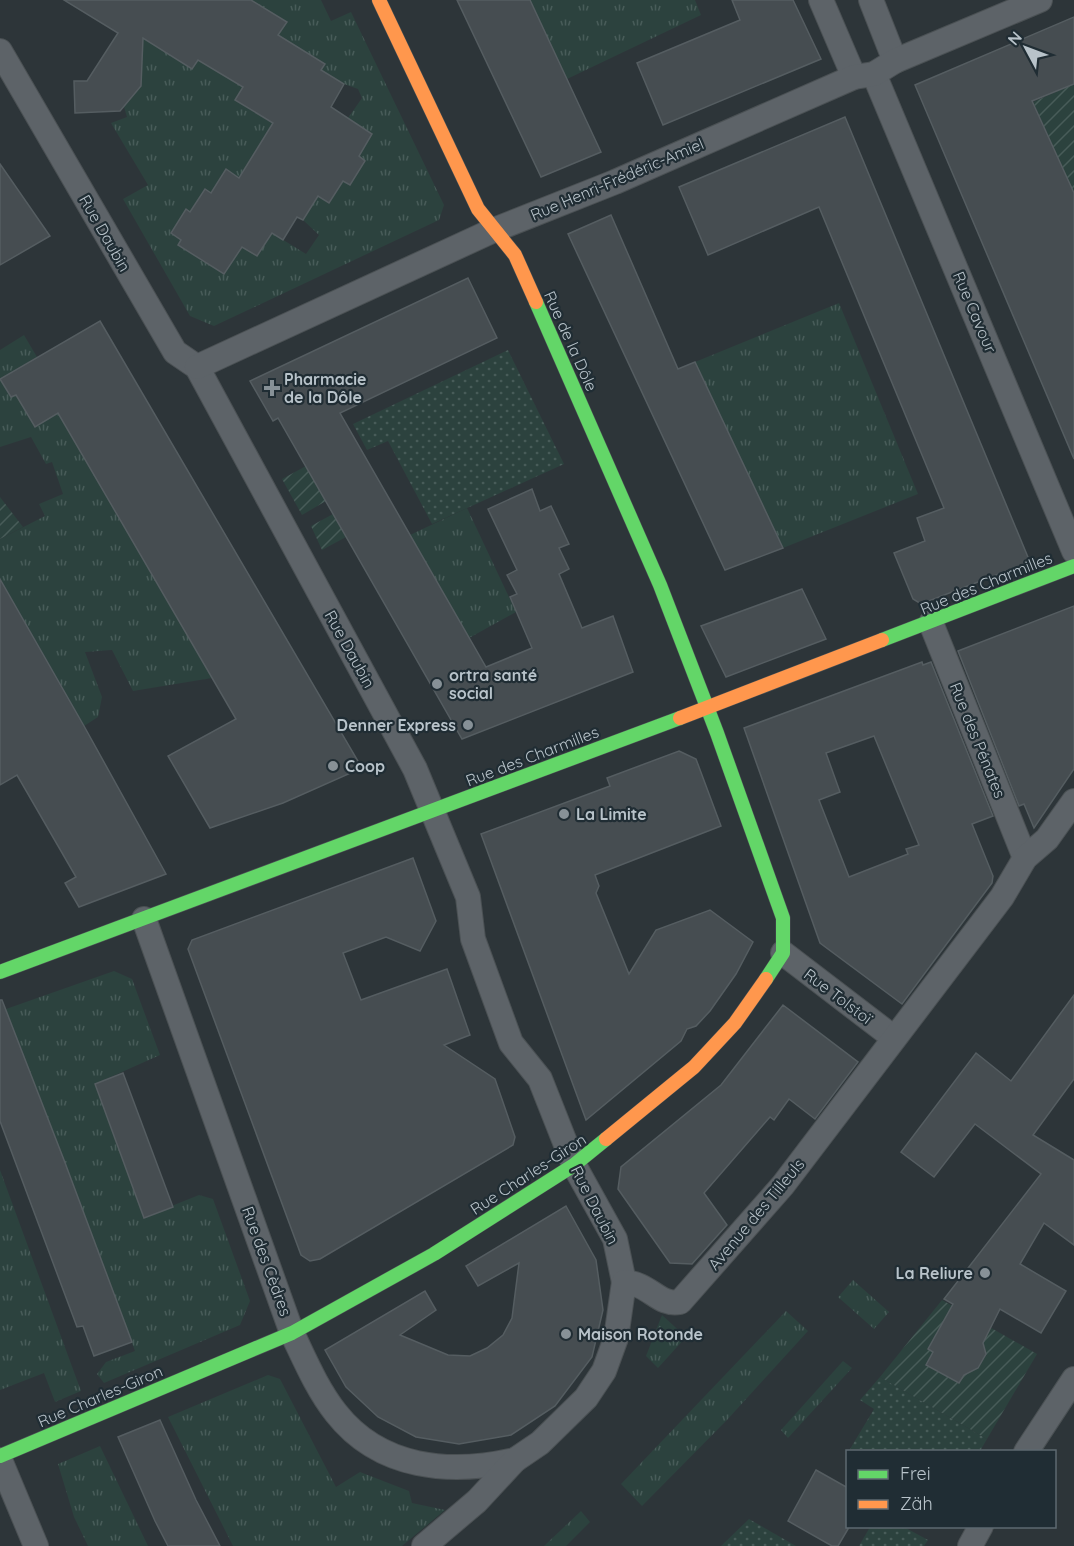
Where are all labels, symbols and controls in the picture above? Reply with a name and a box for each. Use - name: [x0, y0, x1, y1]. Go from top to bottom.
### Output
- north arrow: [996, 18, 1056, 78]
- text: N: [1003, 27, 1026, 49]
- street label: Rue Henri-Frédéric-Amiel: [527, 133, 707, 225]
- street label: Rue Daubin: [75, 191, 135, 275]
- street label: Rue Cavour: [949, 268, 1001, 356]
- street label: Rue de la Dôle: [540, 288, 602, 394]
- place label: Pharmacie de la Dôle: [284, 369, 366, 407]
- marker: Pharmacie de la Dôle: [265, 381, 279, 395]
- street label: Rue des Charmilles: [917, 547, 1055, 619]
- street label: Rue Daubin: [321, 607, 379, 691]
- place label: ortra santé social: [449, 665, 537, 703]
- marker: ortra santé social: [430, 677, 444, 691]
- street label: Rue des Pénates: [946, 679, 1010, 801]
- place label: Denner Express: [337, 715, 456, 735]
- marker: Denner Express: [461, 718, 475, 732]
- street label: Rue des Charmilles: [463, 721, 601, 791]
- place label: Coop: [345, 756, 385, 776]
- marker: Coop: [326, 759, 340, 773]
- place label: La Limite: [576, 804, 647, 824]
- marker: La Limite: [557, 807, 571, 821]
- street label: Rue Tolstoï: [800, 964, 876, 1028]
- street label: Rue Charles-Giron: [466, 1129, 590, 1219]
- street label: Avenue des Tilleuls: [704, 1154, 808, 1274]
- street label: Rue Daubin: [567, 1162, 623, 1248]
- street label: Rue des Cèdres: [238, 1203, 296, 1319]
- place label: La Reliure: [896, 1263, 973, 1283]
- marker: La Reliure: [978, 1266, 992, 1280]
- place label: Maison Rotonde: [578, 1324, 703, 1344]
- marker: Maison Rotonde: [559, 1327, 573, 1341]
- street label: Rue Charles-Giron: [34, 1361, 166, 1431]
- legend: [846, 1450, 1056, 1528]
- text: Frei: [900, 1462, 931, 1485]
- text: Zäh: [900, 1492, 933, 1515]

